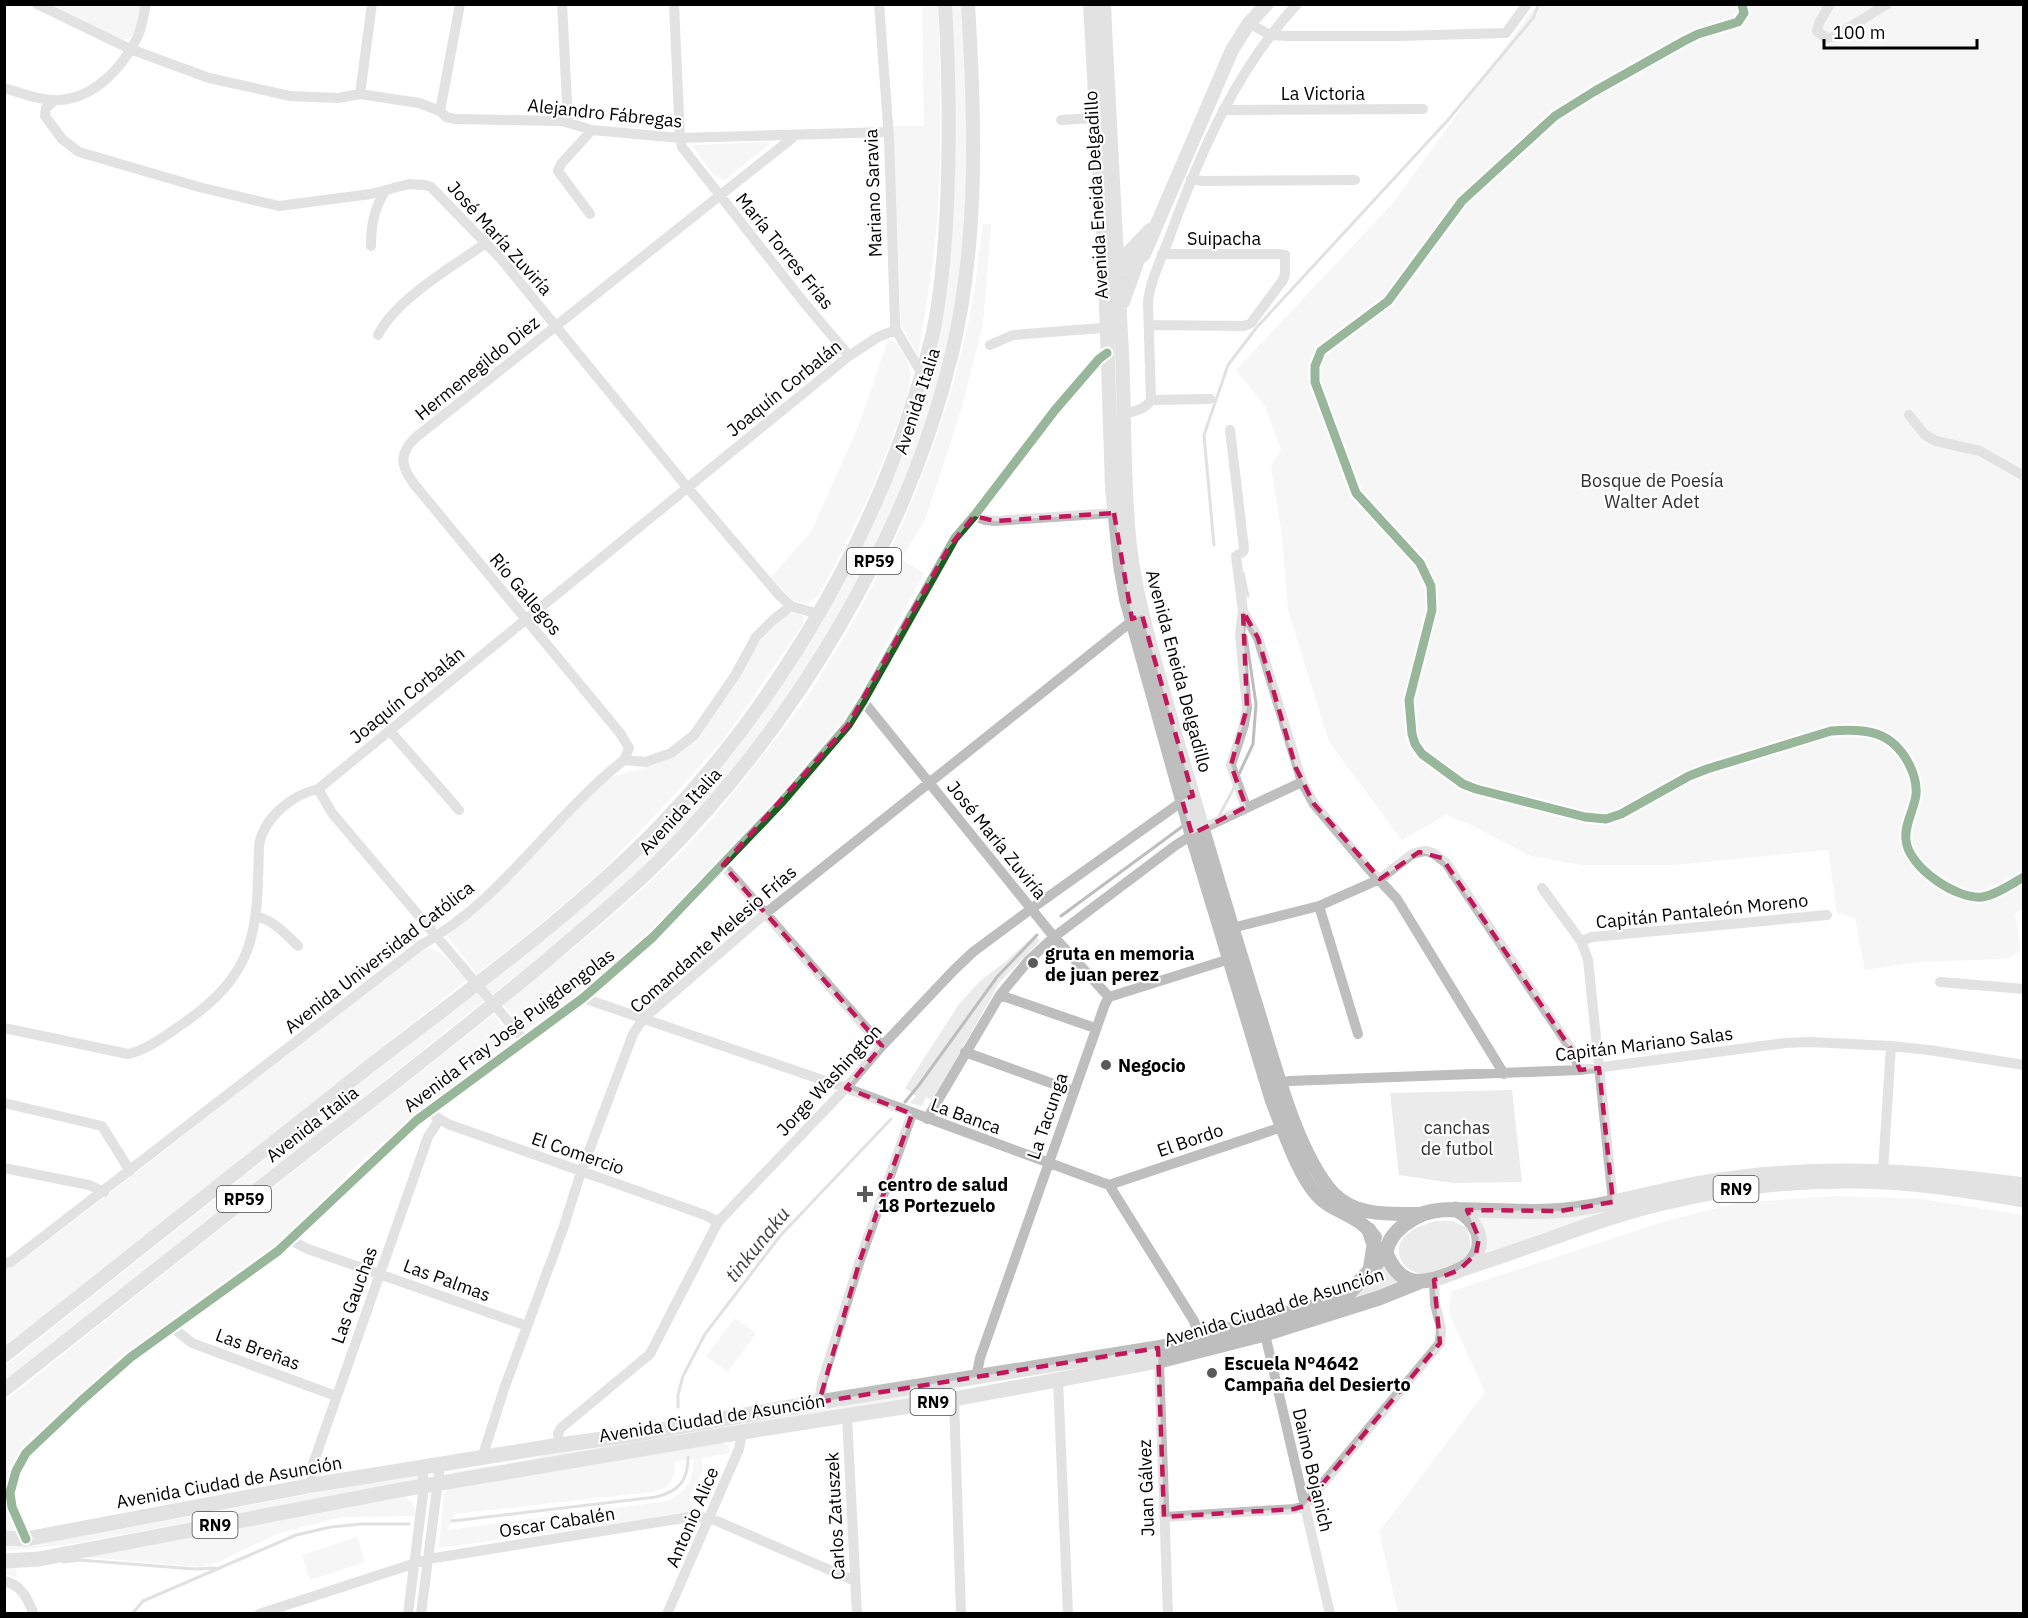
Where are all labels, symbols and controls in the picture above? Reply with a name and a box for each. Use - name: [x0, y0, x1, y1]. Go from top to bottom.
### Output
- scale bar: [1824, 12, 1977, 50]
- text: 100 m: [1833, 21, 1885, 44]
- street label: La Victoria: [1281, 82, 1366, 105]
- street label: Avenida Eneida Delgadillo: [1079, 90, 1113, 300]
- street label: Alejandro Fábregas: [526, 93, 684, 133]
- street label: Mariano Saravia: [859, 128, 887, 258]
- street label: José María Zuviría: [443, 176, 558, 300]
- street label: María Torres Frías: [731, 188, 839, 314]
- street label: Suipacha: [1187, 227, 1261, 250]
- street label: Hermenegildo Diez: [410, 311, 544, 425]
- street label: Joaquín Corbalán: [722, 335, 846, 441]
- street label: Avenida Italia: [889, 344, 945, 457]
- park label: Bosque de Poesía Walter Adet: [1580, 469, 1724, 513]
- street label: Río Gallegos: [485, 548, 567, 640]
- road number: RP59: [847, 548, 901, 574]
- street label: Avenida Eneida Delgadillo: [1141, 567, 1217, 775]
- street label: Joaquín Corbalán: [345, 642, 469, 748]
- street label: Avenida Italia: [634, 762, 727, 859]
- street label: José María Zuviría: [942, 776, 1052, 904]
- street label: Comandante Melesio Frías: [625, 860, 801, 1018]
- street label: Avenida Universidad Católica: [280, 876, 479, 1038]
- street label: Capitán Pantaleón Moreno: [1595, 888, 1809, 934]
- place label: gruta en memoria de juan perez: [1045, 942, 1195, 986]
- street label: Avenida Fray José Puigdengolas: [399, 943, 619, 1117]
- marker: gruta en memoria de juan perez: [1026, 956, 1040, 970]
- street label: Jorge Washington: [771, 1019, 887, 1141]
- street label: Capitán Mariano Salas: [1554, 1022, 1734, 1066]
- place label: Negocio: [1118, 1054, 1186, 1077]
- marker: Negocio: [1099, 1058, 1113, 1072]
- street label: La Tacunga: [1021, 1069, 1073, 1162]
- street label: Avenida Italia: [261, 1081, 363, 1167]
- street label: La Banca: [928, 1093, 1005, 1139]
- park label: canchas de futbol: [1421, 1116, 1493, 1160]
- street label: El Bordo: [1154, 1118, 1226, 1162]
- street label: El Comercio: [529, 1126, 627, 1180]
- place label: centro de salud 18 Portezuelo: [878, 1173, 1008, 1217]
- road number: RN9: [1714, 1176, 1758, 1202]
- marker: centro de salud 18 Portezuelo: [856, 1185, 874, 1203]
- road number: RP59: [217, 1186, 271, 1212]
- water label: tinkunaku: [718, 1201, 796, 1287]
- street label: Las Gauchas: [326, 1243, 382, 1347]
- street label: Las Palmas: [400, 1254, 494, 1306]
- street label: Avenida Ciudad de Asunción: [1161, 1263, 1387, 1351]
- street label: Las Breñas: [213, 1323, 303, 1375]
- place label: Escuela N°4642 Campaña del Desierto: [1224, 1352, 1411, 1396]
- marker: Escuela N°4642 Campaña del Desierto: [1205, 1366, 1219, 1380]
- street label: Avenida Ciudad de Asunción: [597, 1389, 827, 1447]
- road number: RN9: [910, 1389, 956, 1415]
- street label: Daimo Bojanich: [1288, 1406, 1338, 1534]
- street label: Juan Gálvez: [1133, 1439, 1159, 1537]
- street label: Avenida Ciudad de Asunción: [114, 1451, 344, 1513]
- street label: Carlos Zatuszek: [820, 1451, 850, 1581]
- street label: Antonio Alice: [661, 1463, 724, 1571]
- street label: Oscar Cabalén: [497, 1501, 617, 1543]
- road number: RN9: [192, 1512, 238, 1538]

